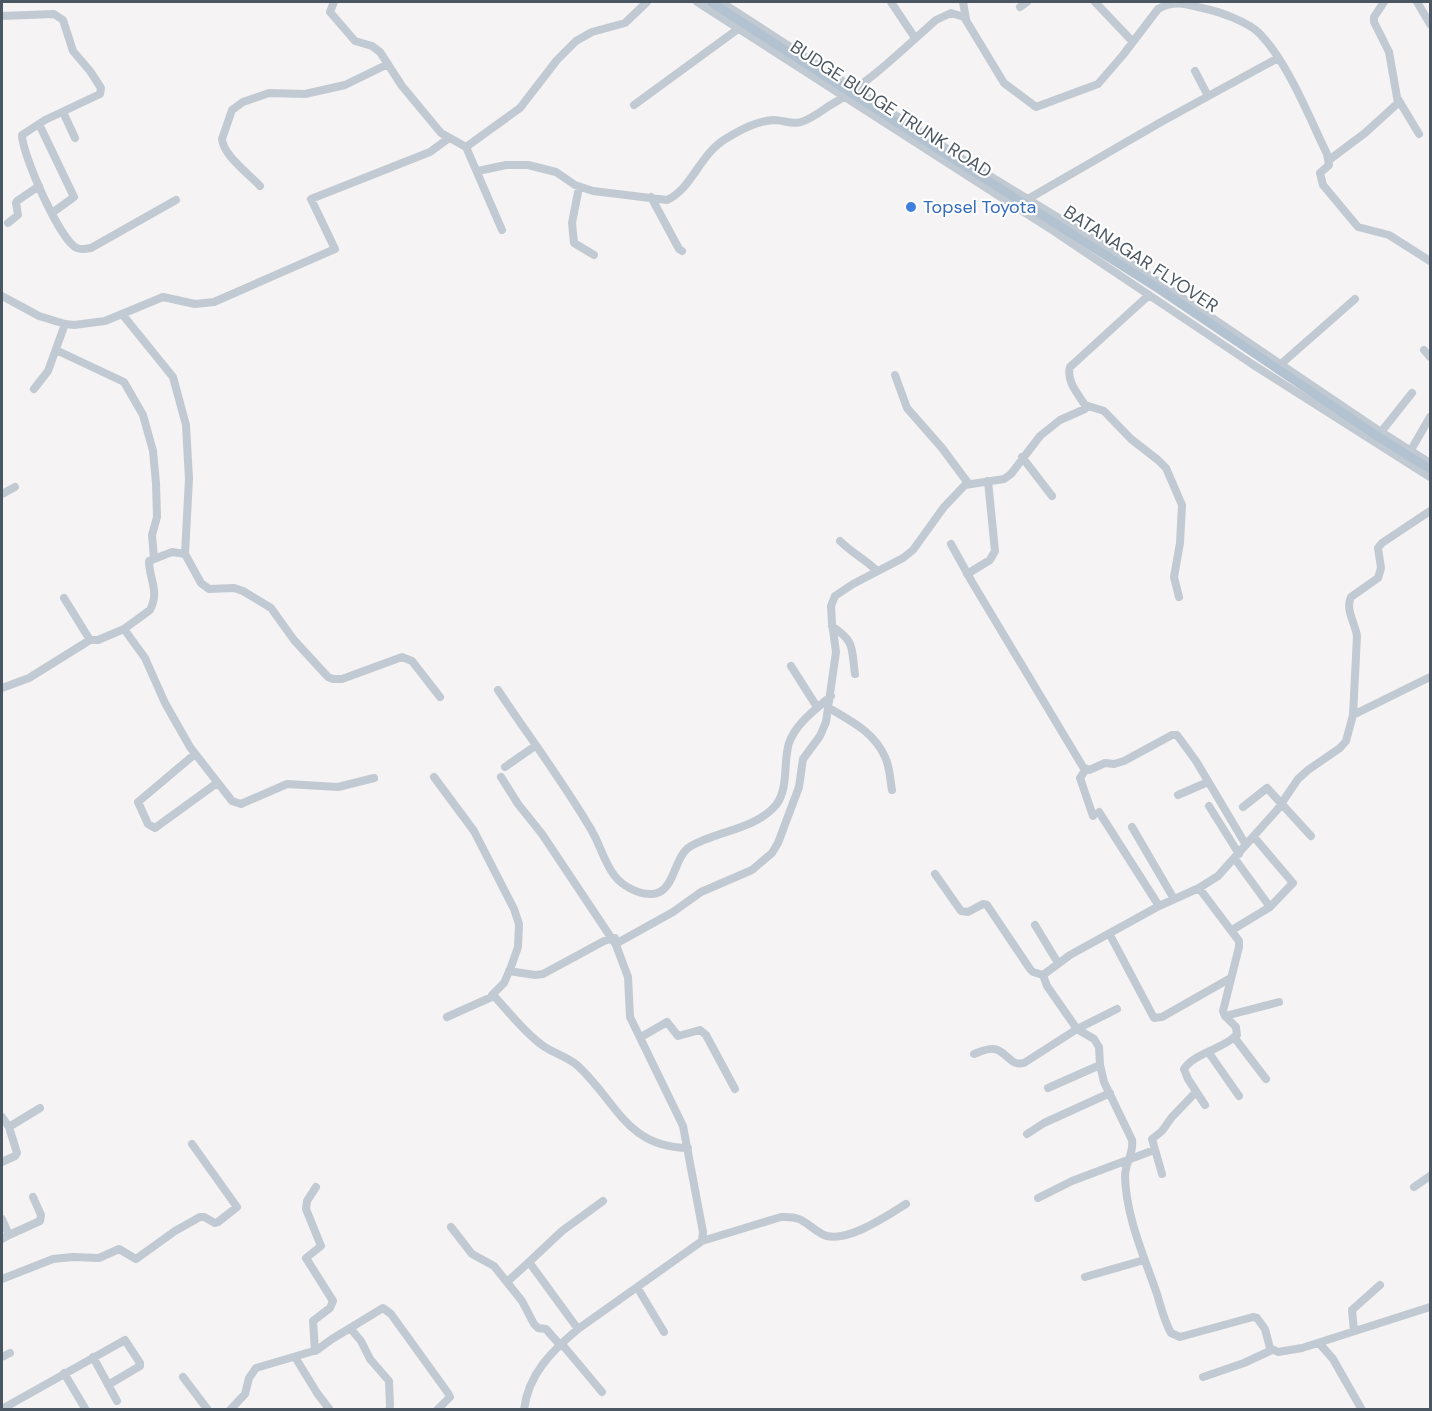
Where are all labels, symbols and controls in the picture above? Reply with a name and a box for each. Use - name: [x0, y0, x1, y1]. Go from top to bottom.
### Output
- street label: BUDGE BUDGE TRUNK ROAD: [786, 35, 996, 183]
- place label: Topsel Toyota: [923, 195, 1036, 219]
- marker: Topsel Toyota: [904, 200, 918, 214]
- street label: BATANAGAR FLYOVER: [1059, 200, 1223, 318]

